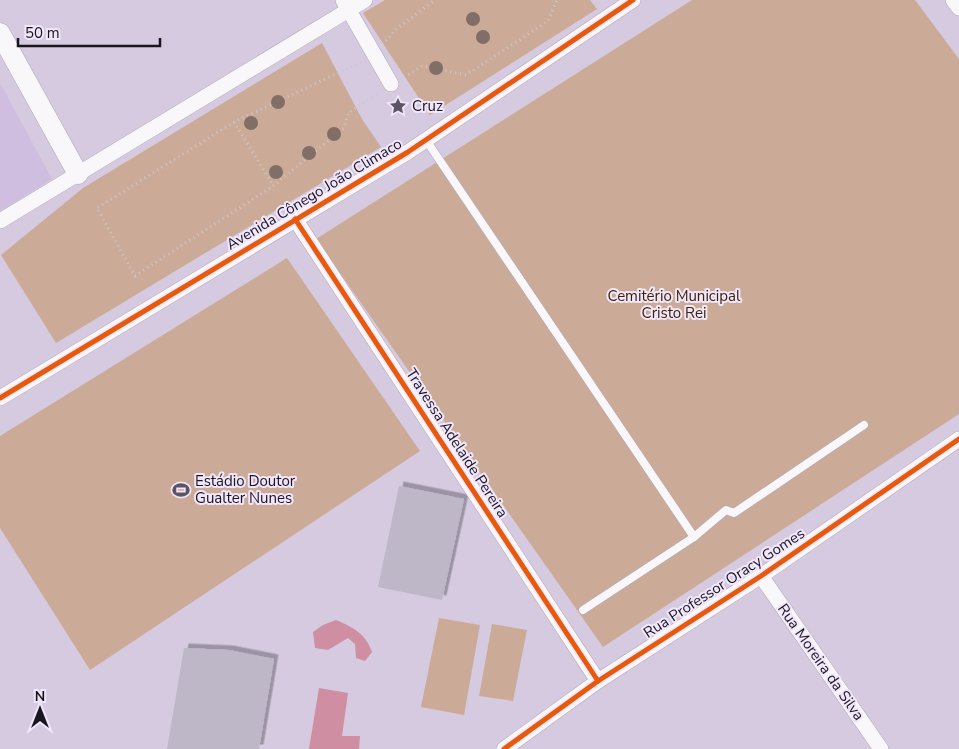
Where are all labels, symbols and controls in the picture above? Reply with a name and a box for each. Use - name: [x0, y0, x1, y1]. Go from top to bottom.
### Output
- scale bar: [18, 15, 160, 47]
- text: 50 m: [25, 23, 60, 43]
- place icon: Cruz: [388, 96, 408, 116]
- place label: Cruz: [412, 96, 443, 116]
- street label: Avenida Cônego João Climaco: [223, 134, 405, 254]
- park label: Cemitério Municipal Cristo Rei: [608, 286, 741, 323]
- street label: Travessa Adelaide Pereira: [401, 365, 513, 521]
- place label: Estádio Doutor Gualter Nunes: [195, 471, 296, 508]
- sports icon: Estádio Doutor Gualter Nunes: [171, 480, 191, 500]
- street label: Rua Professor Oracy Gomes: [640, 523, 808, 643]
- street label: Rua Moreira da Silva: [773, 600, 869, 724]
- north arrow: [15, 684, 65, 734]
- text: N: [35, 687, 45, 706]

